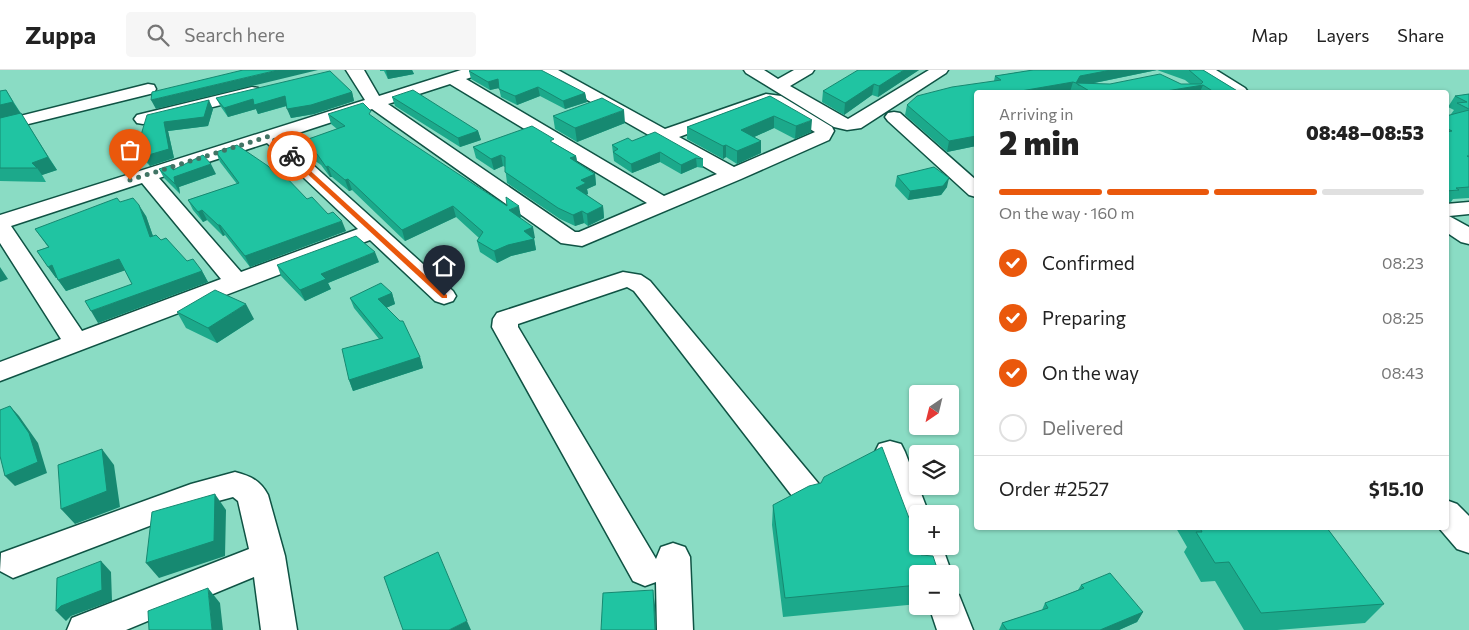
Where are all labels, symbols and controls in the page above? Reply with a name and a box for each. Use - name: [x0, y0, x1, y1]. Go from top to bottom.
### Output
- search box: [126, 12, 476, 57]
- text: Zuppa: [25, 20, 96, 49]
- icon: search: [144, 21, 172, 49]
- text: Search here: [184, 23, 285, 46]
- text: Map: [1251, 24, 1288, 46]
- text: Layers: [1316, 24, 1369, 46]
- text: Share: [1397, 24, 1444, 46]
- text: Arriving in: [999, 104, 1073, 123]
- text: 08:48–08:53: [1306, 121, 1424, 144]
- text: 2 min: [999, 122, 1079, 162]
- pin: [109, 129, 151, 180]
- courier: [267, 131, 317, 181]
- icon: bag: [116, 136, 144, 164]
- icon: bike: [278, 142, 306, 170]
- text: On the way · 160 m: [999, 203, 1135, 222]
- pin: [423, 245, 465, 296]
- icon: check: [999, 249, 1027, 277]
- text: Confirmed: [1042, 251, 1135, 274]
- icon: home: [430, 252, 458, 280]
- text: 08:23: [1382, 253, 1424, 272]
- icon: check: [999, 304, 1027, 332]
- text: Preparing: [1042, 306, 1126, 329]
- text: 08:25: [1382, 308, 1424, 327]
- icon: check: [999, 359, 1027, 387]
- text: On the way: [1042, 361, 1139, 384]
- text: 08:43: [1381, 363, 1424, 382]
- north arrow: [909, 385, 959, 435]
- map controls: [909, 385, 959, 615]
- text: Delivered: [1042, 416, 1123, 439]
- button: layers: [909, 445, 959, 495]
- text: Order #2527: [999, 477, 1109, 500]
- text: $15.10: [1369, 477, 1424, 500]
- button: +: [909, 505, 959, 555]
- button: −: [909, 565, 959, 615]

